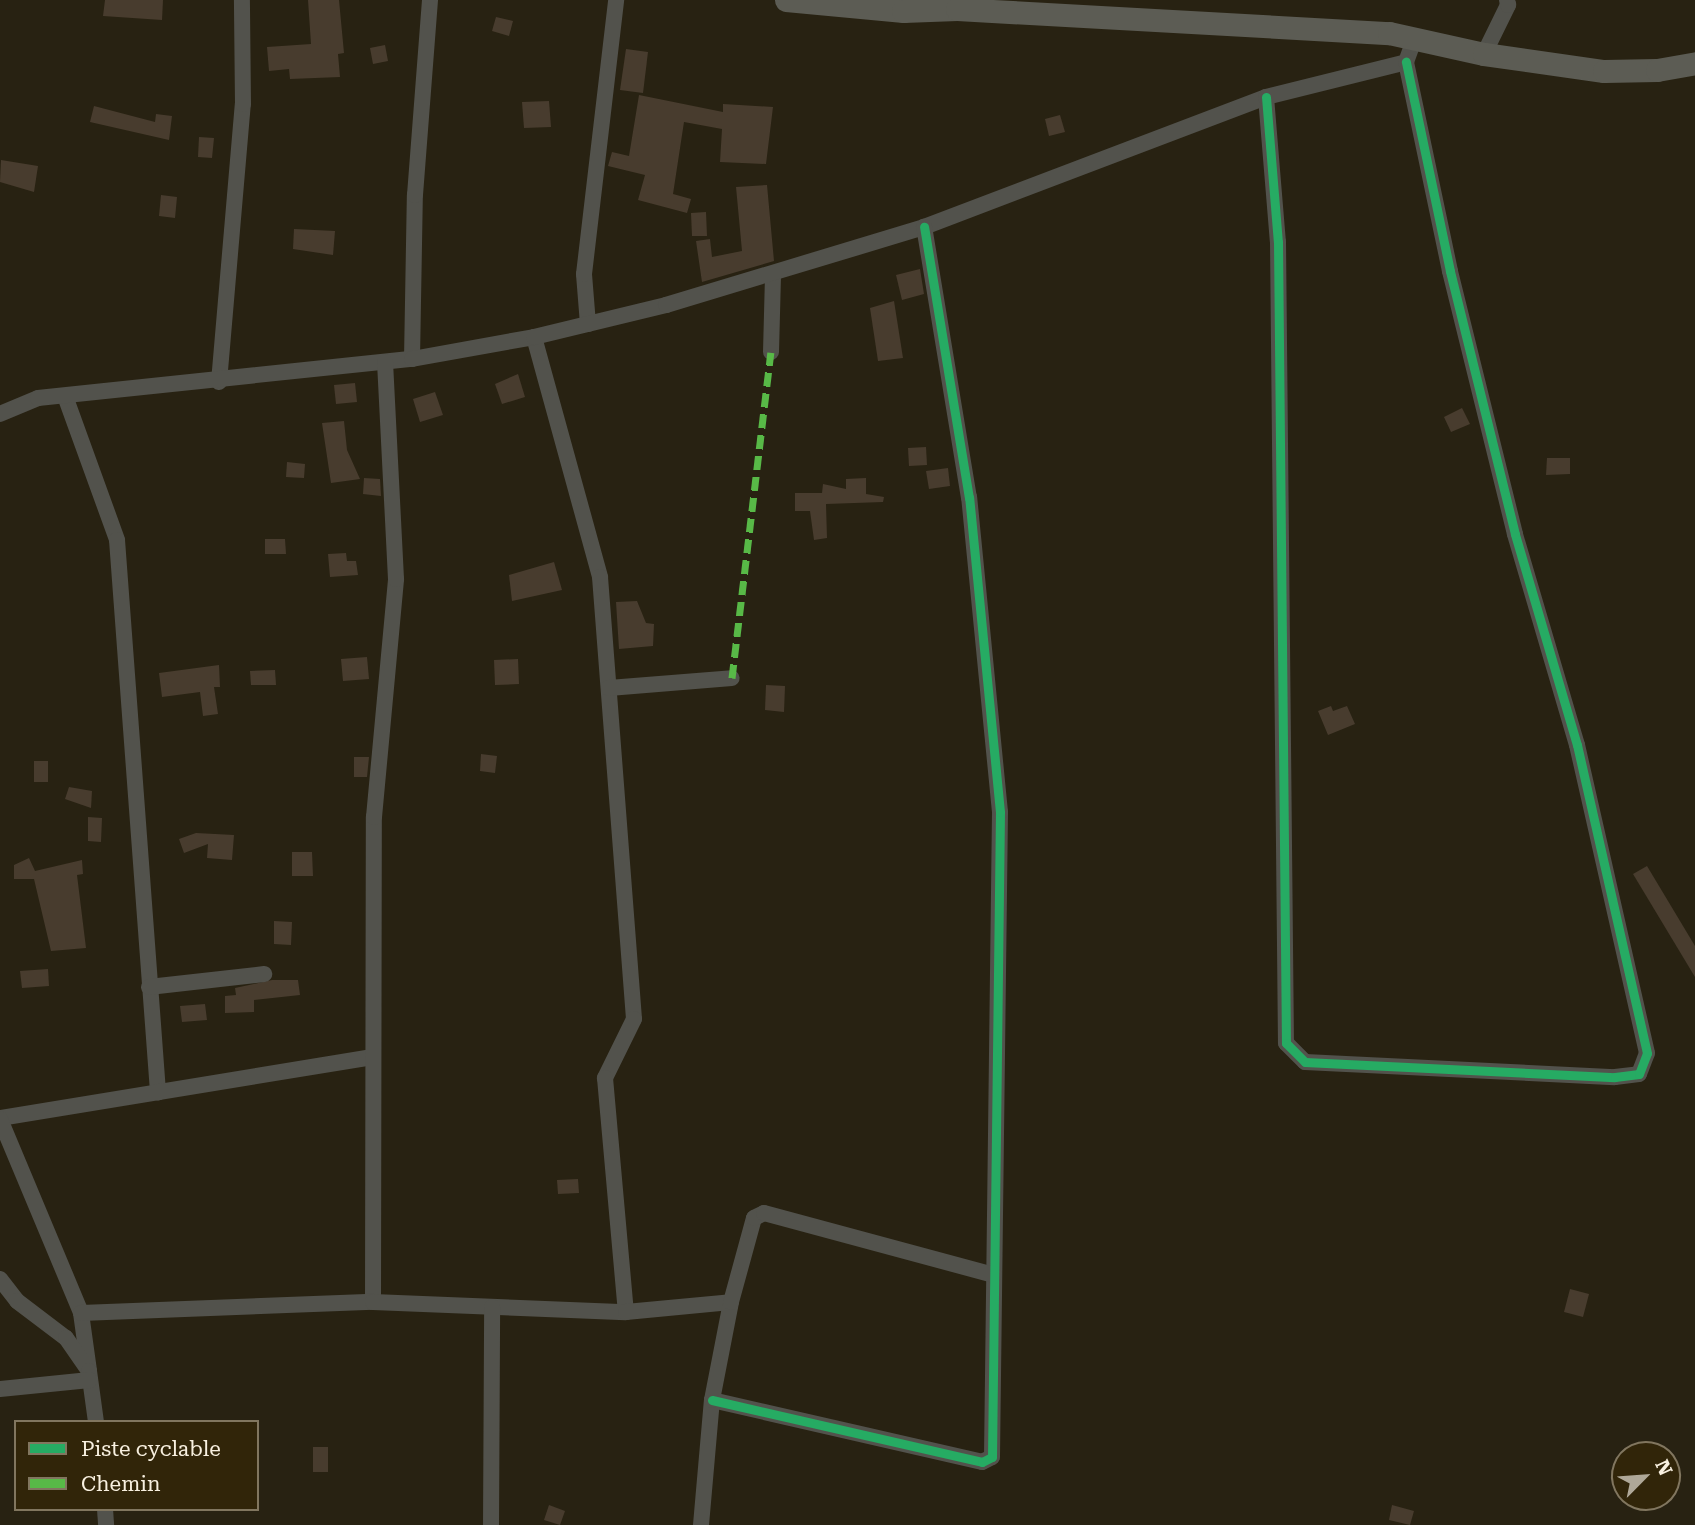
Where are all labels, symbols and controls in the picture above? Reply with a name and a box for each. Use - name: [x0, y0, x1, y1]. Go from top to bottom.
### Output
- legend: [14, 1420, 259, 1511]
- text: Piste cyclable: [81, 1437, 221, 1461]
- north arrow: [1611, 1441, 1681, 1511]
- text: N: [1650, 1456, 1677, 1479]
- text: Chemin: [81, 1472, 161, 1496]

